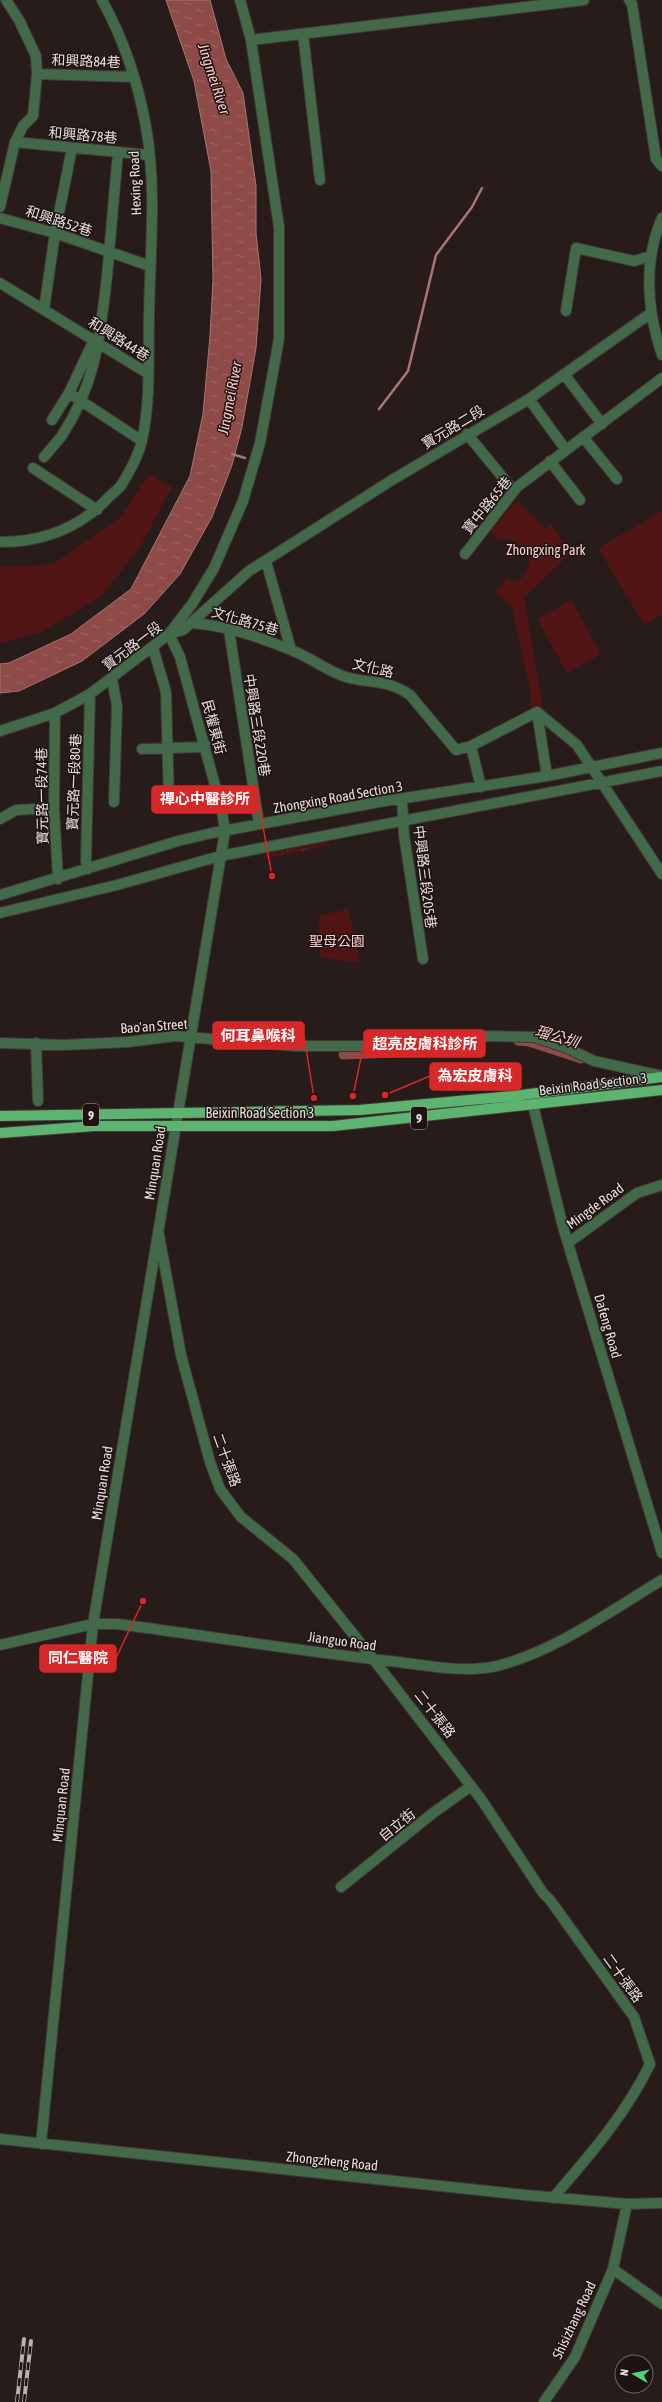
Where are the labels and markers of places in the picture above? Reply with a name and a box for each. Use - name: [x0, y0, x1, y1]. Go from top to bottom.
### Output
- callout: 禪心中醫診所: [152, 786, 258, 813]
- callout: 何耳鼻喉科: [213, 1022, 304, 1049]
- callout: 超亮皮膚科診所: [364, 1030, 485, 1057]
- callout: 為宏皮膚科: [430, 1063, 521, 1090]
- callout: 同仁醫院: [40, 1645, 116, 1672]

